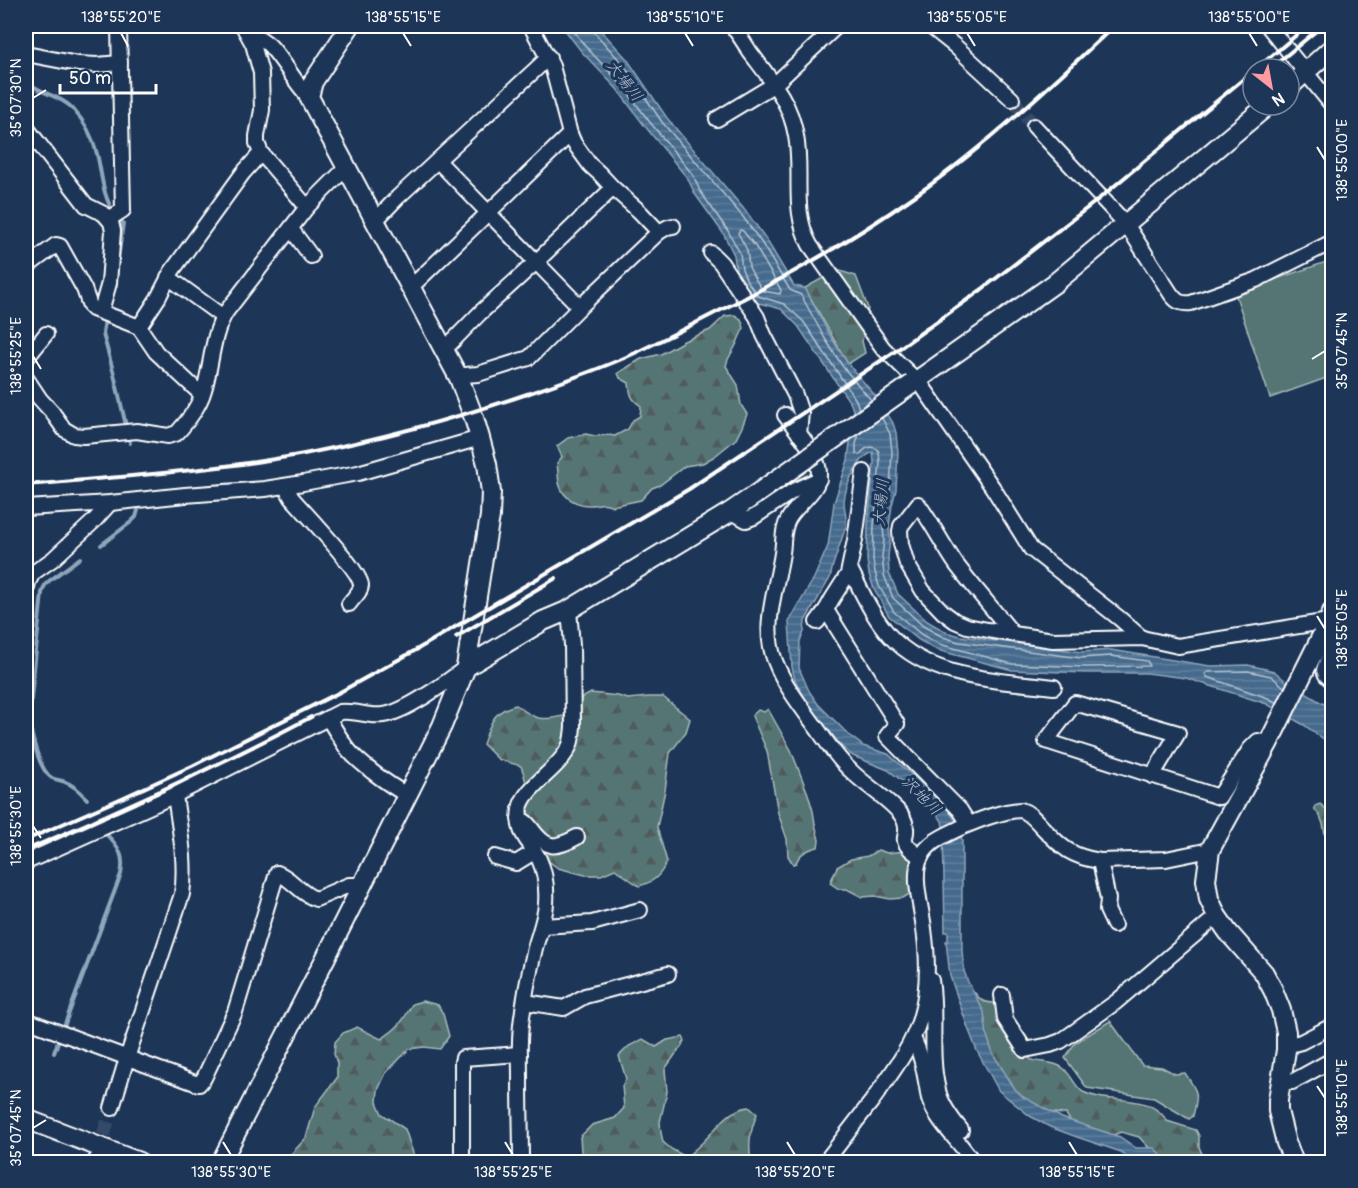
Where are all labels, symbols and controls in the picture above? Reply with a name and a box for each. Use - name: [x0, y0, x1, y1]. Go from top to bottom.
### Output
- text: 138°55'20"E: [81, 8, 161, 27]
- text: 138°55'15"E: [365, 8, 441, 27]
- text: 138°55'10"E: [646, 8, 724, 27]
- text: 138°55'05"E: [927, 8, 1007, 27]
- text: 138°55'00"E: [1208, 8, 1290, 27]
- water label: 大場川: [602, 56, 647, 106]
- scale bar: [60, 57, 156, 95]
- north arrow: [1241, 57, 1301, 117]
- text: 35°07'30"N: [7, 58, 26, 138]
- text: 50 m: [69, 67, 111, 90]
- text: N: [1268, 88, 1288, 110]
- text: 138°55'00"E: [1333, 119, 1352, 201]
- text: 35°07'45"N: [1333, 312, 1352, 390]
- text: 138°55'25"E: [7, 317, 26, 395]
- water label: 大場川: [869, 477, 893, 527]
- text: 138°55'05"E: [1333, 589, 1352, 669]
- water label: 沢地川: [897, 772, 945, 820]
- text: 138°55'30"E: [7, 786, 26, 866]
- text: 138°55'10"E: [1333, 1059, 1352, 1137]
- text: 35°07'45"N: [7, 1089, 26, 1167]
- text: 138°55'30"E: [191, 1163, 271, 1182]
- text: 138°55'25"E: [474, 1163, 552, 1182]
- text: 138°55'20"E: [755, 1163, 835, 1182]
- text: 138°55'15"E: [1039, 1163, 1115, 1182]

